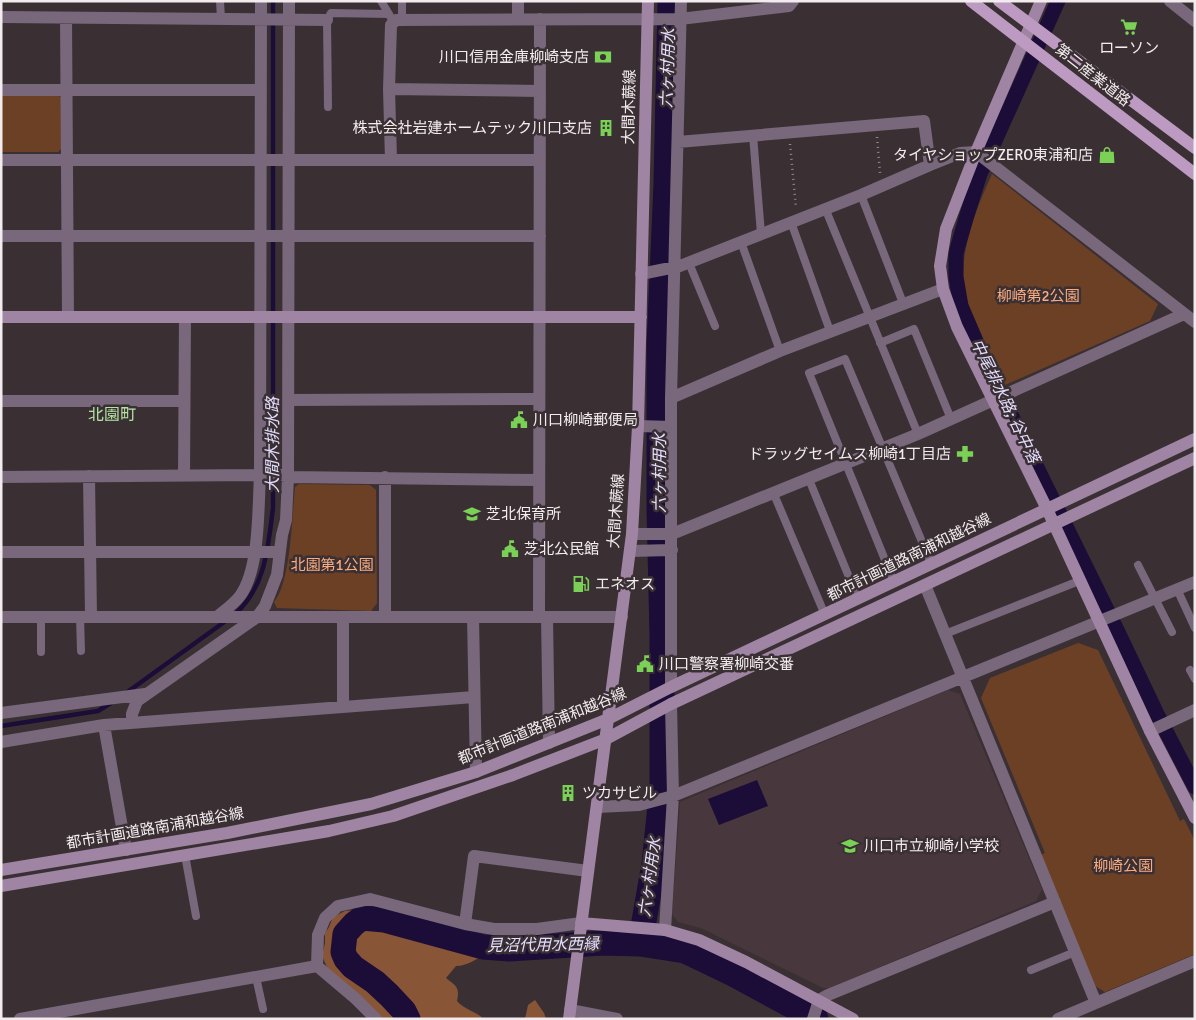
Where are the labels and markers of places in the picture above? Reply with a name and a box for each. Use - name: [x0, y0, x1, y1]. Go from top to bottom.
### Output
- supermarket icon: ローソン: [1119, 17, 1139, 37]
- place label: ローソン: [1099, 39, 1159, 57]
- bank icon: 川口信用金庫柳崎支店: [593, 47, 613, 67]
- place label: 川口信用金庫柳崎支店: [439, 48, 589, 66]
- building icon: 株式会社岩建ホームテック川口支店: [596, 118, 616, 138]
- place label: 株式会社岩建ホームテック川口支店: [352, 119, 592, 137]
- shop icon: タイヤショップZERO東浦和店: [1097, 145, 1117, 165]
- place label: タイヤショップZERO東浦和店: [893, 146, 1093, 164]
- public building icon: 川口柳崎郵便局: [509, 410, 529, 430]
- place label: 川口柳崎郵便局: [533, 411, 638, 429]
- pharmacy icon: ドラッグセイムス柳崎1丁目店: [955, 444, 975, 464]
- place label: ドラッグセイムス柳崎1丁目店: [748, 445, 951, 463]
- school or university icon: 芝北保育所: [462, 504, 482, 524]
- place label: 芝北保育所: [486, 505, 561, 523]
- public building icon: 芝北公民館: [500, 539, 520, 559]
- place label: 芝北公民館: [524, 540, 599, 558]
- fuel station icon: エネオス: [571, 574, 591, 594]
- place label: エネオス: [595, 575, 655, 593]
- public building icon: 川口警察署柳崎交番: [635, 654, 655, 674]
- place label: 川口警察署柳崎交番: [659, 655, 794, 673]
- building icon: ツカサビル: [558, 783, 578, 803]
- place label: ツカサビル: [582, 784, 657, 802]
- school or university icon: 川口市立柳崎小学校: [840, 836, 860, 856]
- place label: 川口市立柳崎小学校: [864, 837, 999, 855]

